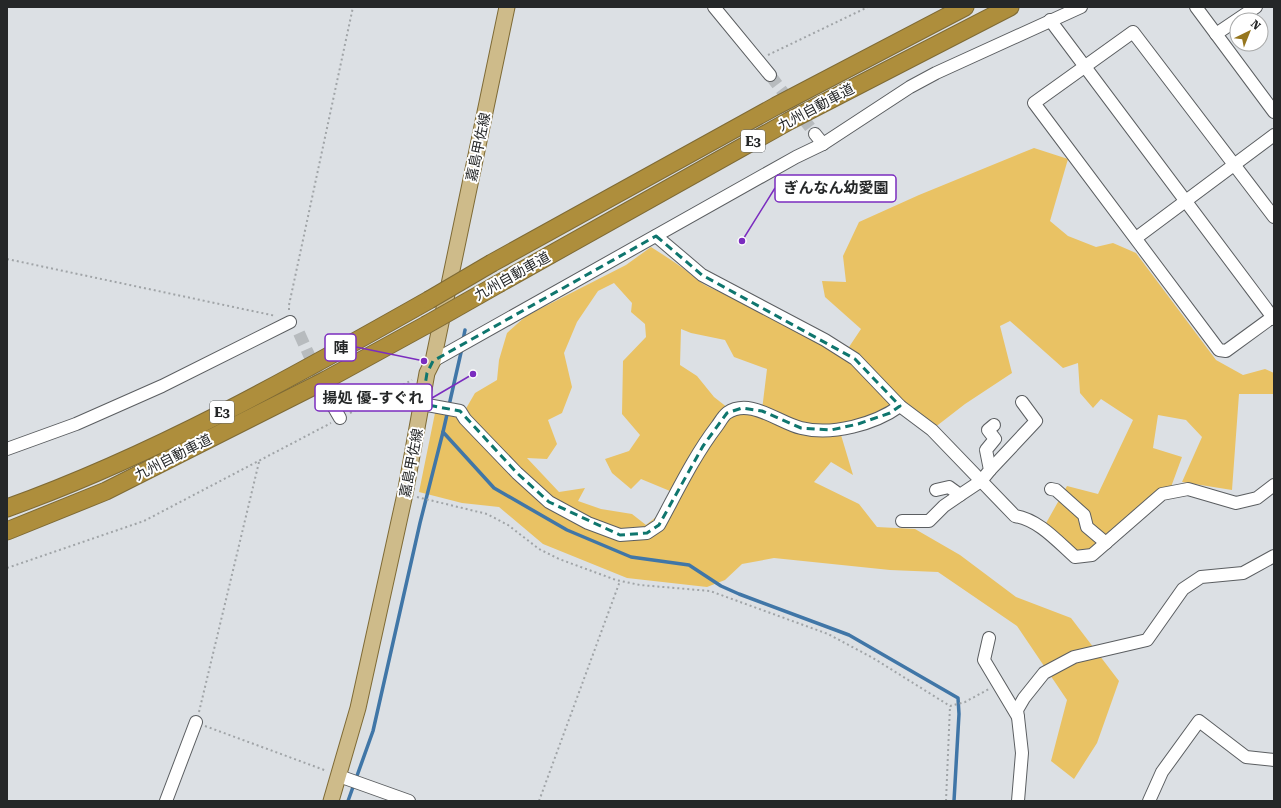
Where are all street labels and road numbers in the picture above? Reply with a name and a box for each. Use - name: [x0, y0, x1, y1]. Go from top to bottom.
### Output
- street label: 九州自動車道: [775, 80, 857, 134]
- street label: 嘉島甲佐線: [463, 111, 493, 183]
- road number: E3: [741, 130, 765, 152]
- street label: 九州自動車道: [471, 249, 553, 303]
- road number: E3: [210, 401, 234, 423]
- street label: 嘉島甲佐線: [396, 427, 426, 499]
- street label: 九州自動車道: [132, 431, 214, 483]

